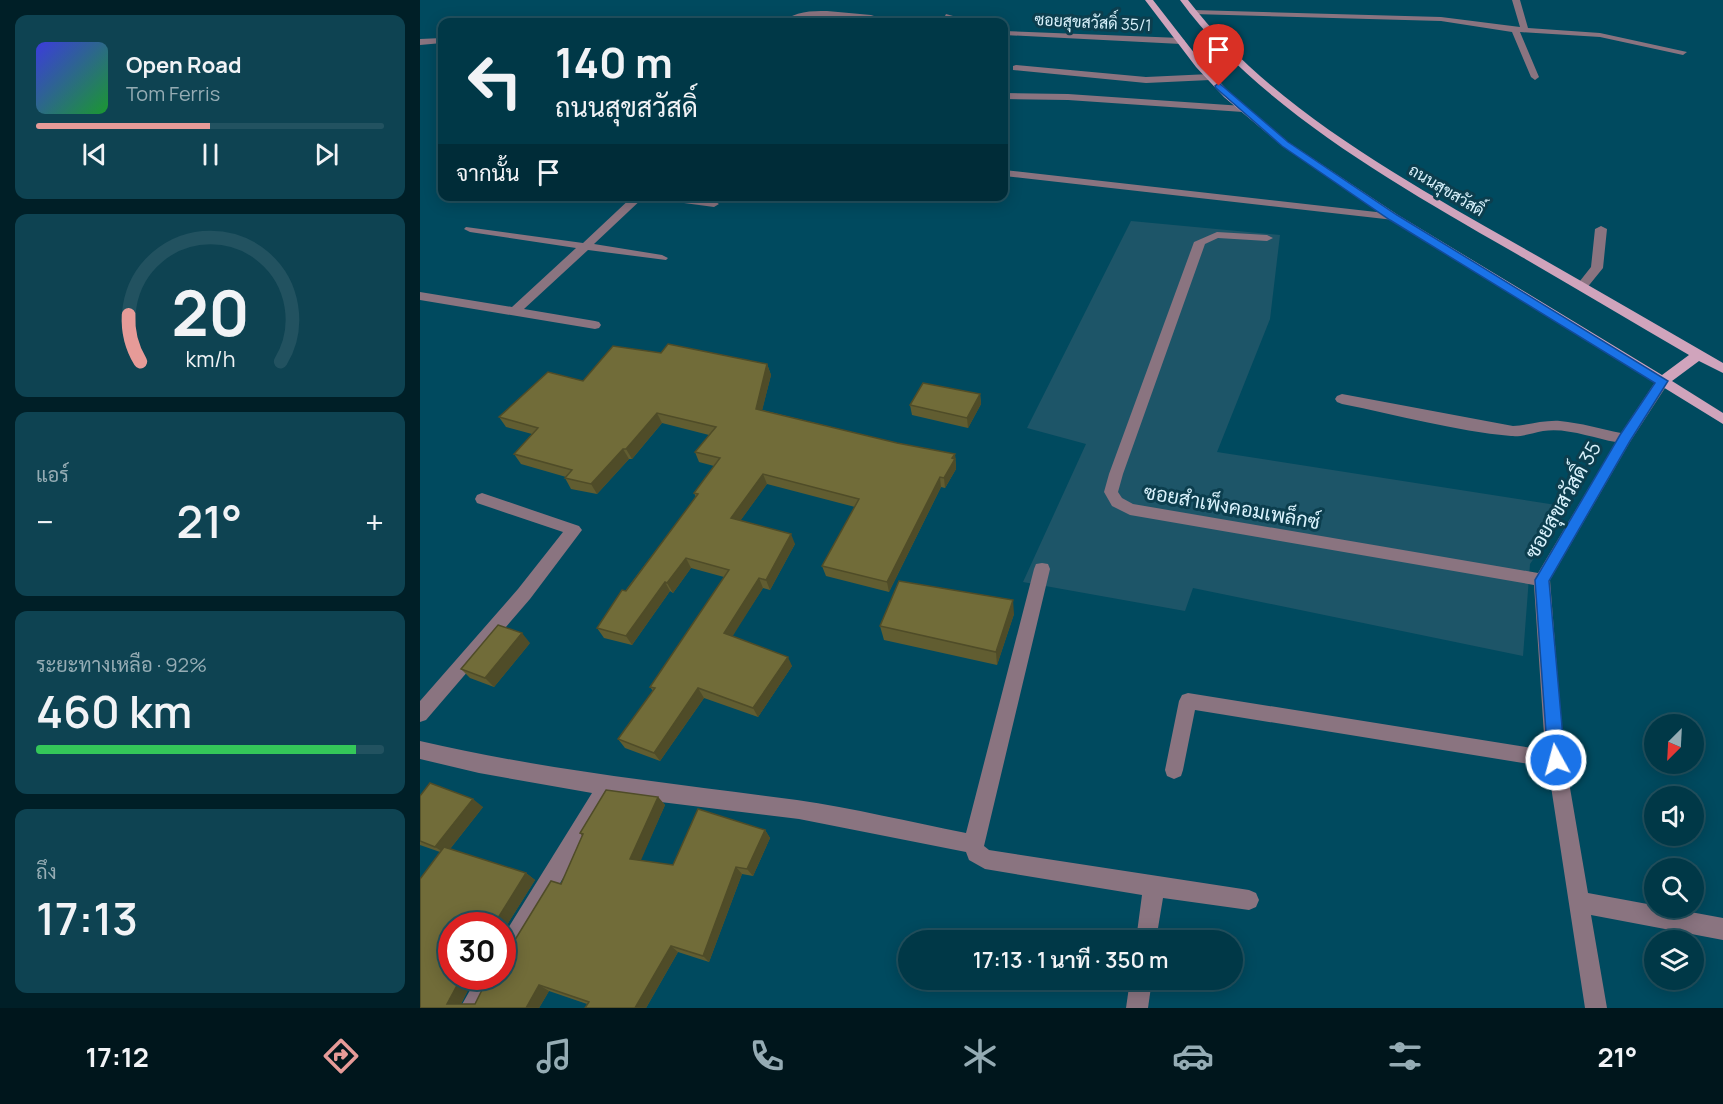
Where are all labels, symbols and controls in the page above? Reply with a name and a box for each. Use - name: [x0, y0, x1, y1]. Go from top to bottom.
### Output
- street label: ซอยสุขสวัสดิ์ 35/1: [1034, 5, 1152, 37]
- pin: [1193, 24, 1244, 86]
- text: 140 m: [555, 33, 673, 91]
- icon: arrive: [1202, 33, 1235, 66]
- icon: left: [456, 42, 534, 120]
- text: Open Road: [126, 50, 241, 80]
- text: Tom Ferris: [126, 80, 220, 107]
- text: ถนนสุขสวัสดิ์: [555, 88, 698, 125]
- icon: previous: [78, 138, 111, 171]
- icon: pause: [194, 138, 227, 171]
- icon: next: [310, 138, 343, 171]
- icon: arrive: [532, 156, 565, 189]
- street label: ถนนสุขสวัสดิ์: [1405, 156, 1491, 222]
- text: จากนั้น: [456, 158, 520, 188]
- text: 20: [171, 270, 249, 356]
- text: km/h: [185, 345, 235, 374]
- street label: ซอยสุขสวัสดิ์ 35: [1515, 434, 1608, 564]
- text: แอร์: [36, 461, 69, 488]
- street label: ซอยสำเพ็งคอมเพล็กซ์: [1142, 477, 1323, 535]
- text: 21°: [177, 490, 242, 552]
- text: −: [36, 499, 54, 544]
- text: +: [365, 499, 384, 544]
- text: ระยะทางเหลือ · 92%: [36, 651, 207, 678]
- text: 460 km: [36, 680, 192, 742]
- north arrow: [1644, 714, 1704, 774]
- map controls: [1644, 714, 1704, 990]
- position arrow: [1524, 728, 1588, 792]
- button: sound: [1644, 786, 1704, 846]
- text: ถึง: [36, 858, 57, 885]
- button: search: [1644, 858, 1704, 918]
- text: 17:13: [36, 887, 138, 949]
- speed limit sign: 30: [438, 912, 516, 990]
- button: layers: [1644, 930, 1704, 990]
- text: 17:13 · 1 นาที · 350 m: [973, 945, 1168, 975]
- icon: directions: [320, 1035, 362, 1077]
- icon: music: [533, 1035, 575, 1077]
- icon: phone: [746, 1035, 788, 1077]
- icon: climate: [959, 1035, 1001, 1077]
- icon: car: [1172, 1035, 1214, 1077]
- icon: filters: [1384, 1035, 1426, 1077]
- text: 17:12: [85, 1038, 149, 1075]
- text: 21°: [1597, 1038, 1637, 1075]

